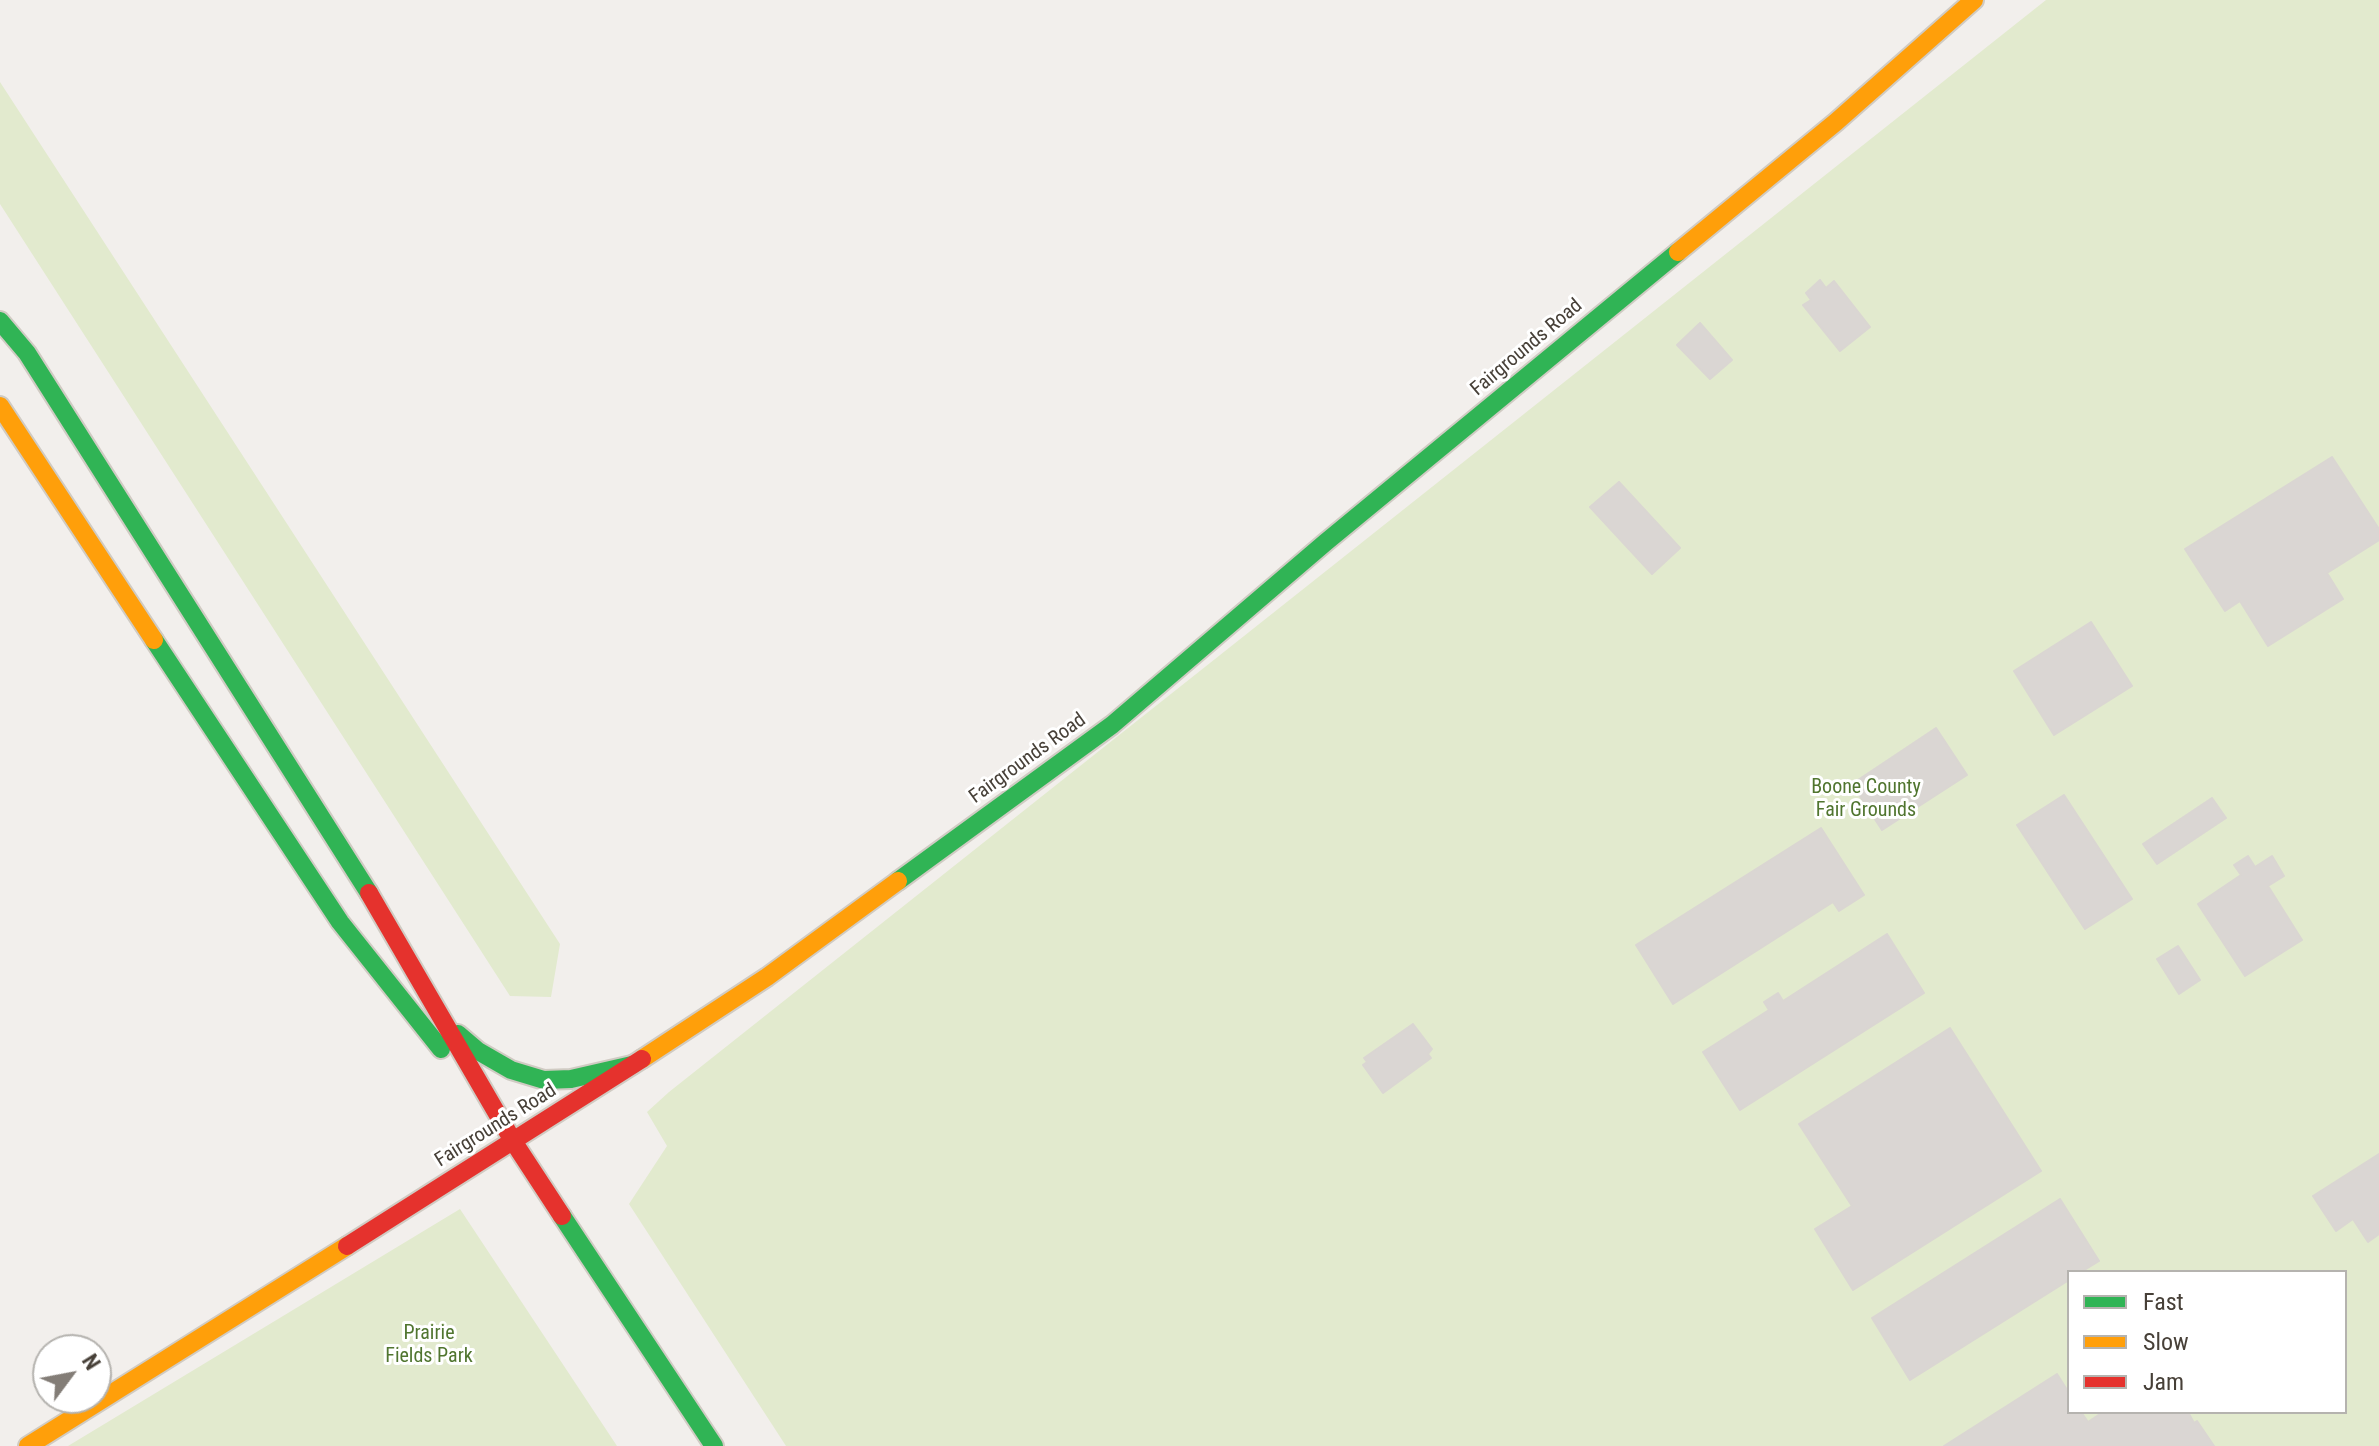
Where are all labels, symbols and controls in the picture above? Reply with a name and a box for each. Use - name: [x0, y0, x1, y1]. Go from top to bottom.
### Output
- street label: Fairgrounds Road: [1466, 294, 1588, 402]
- street label: Fairgrounds Road: [965, 709, 1091, 809]
- park label: Boone County Fair Grounds: [1811, 776, 1921, 823]
- street label: Fairgrounds Road: [431, 1079, 561, 1173]
- legend: [2067, 1270, 2347, 1414]
- text: Fast: [2143, 1288, 2184, 1316]
- park label: Prairie Fields Park: [385, 1322, 473, 1369]
- text: Slow: [2143, 1328, 2189, 1356]
- north arrow: [32, 1334, 112, 1414]
- text: N: [77, 1350, 105, 1374]
- text: Jam: [2143, 1368, 2184, 1396]

